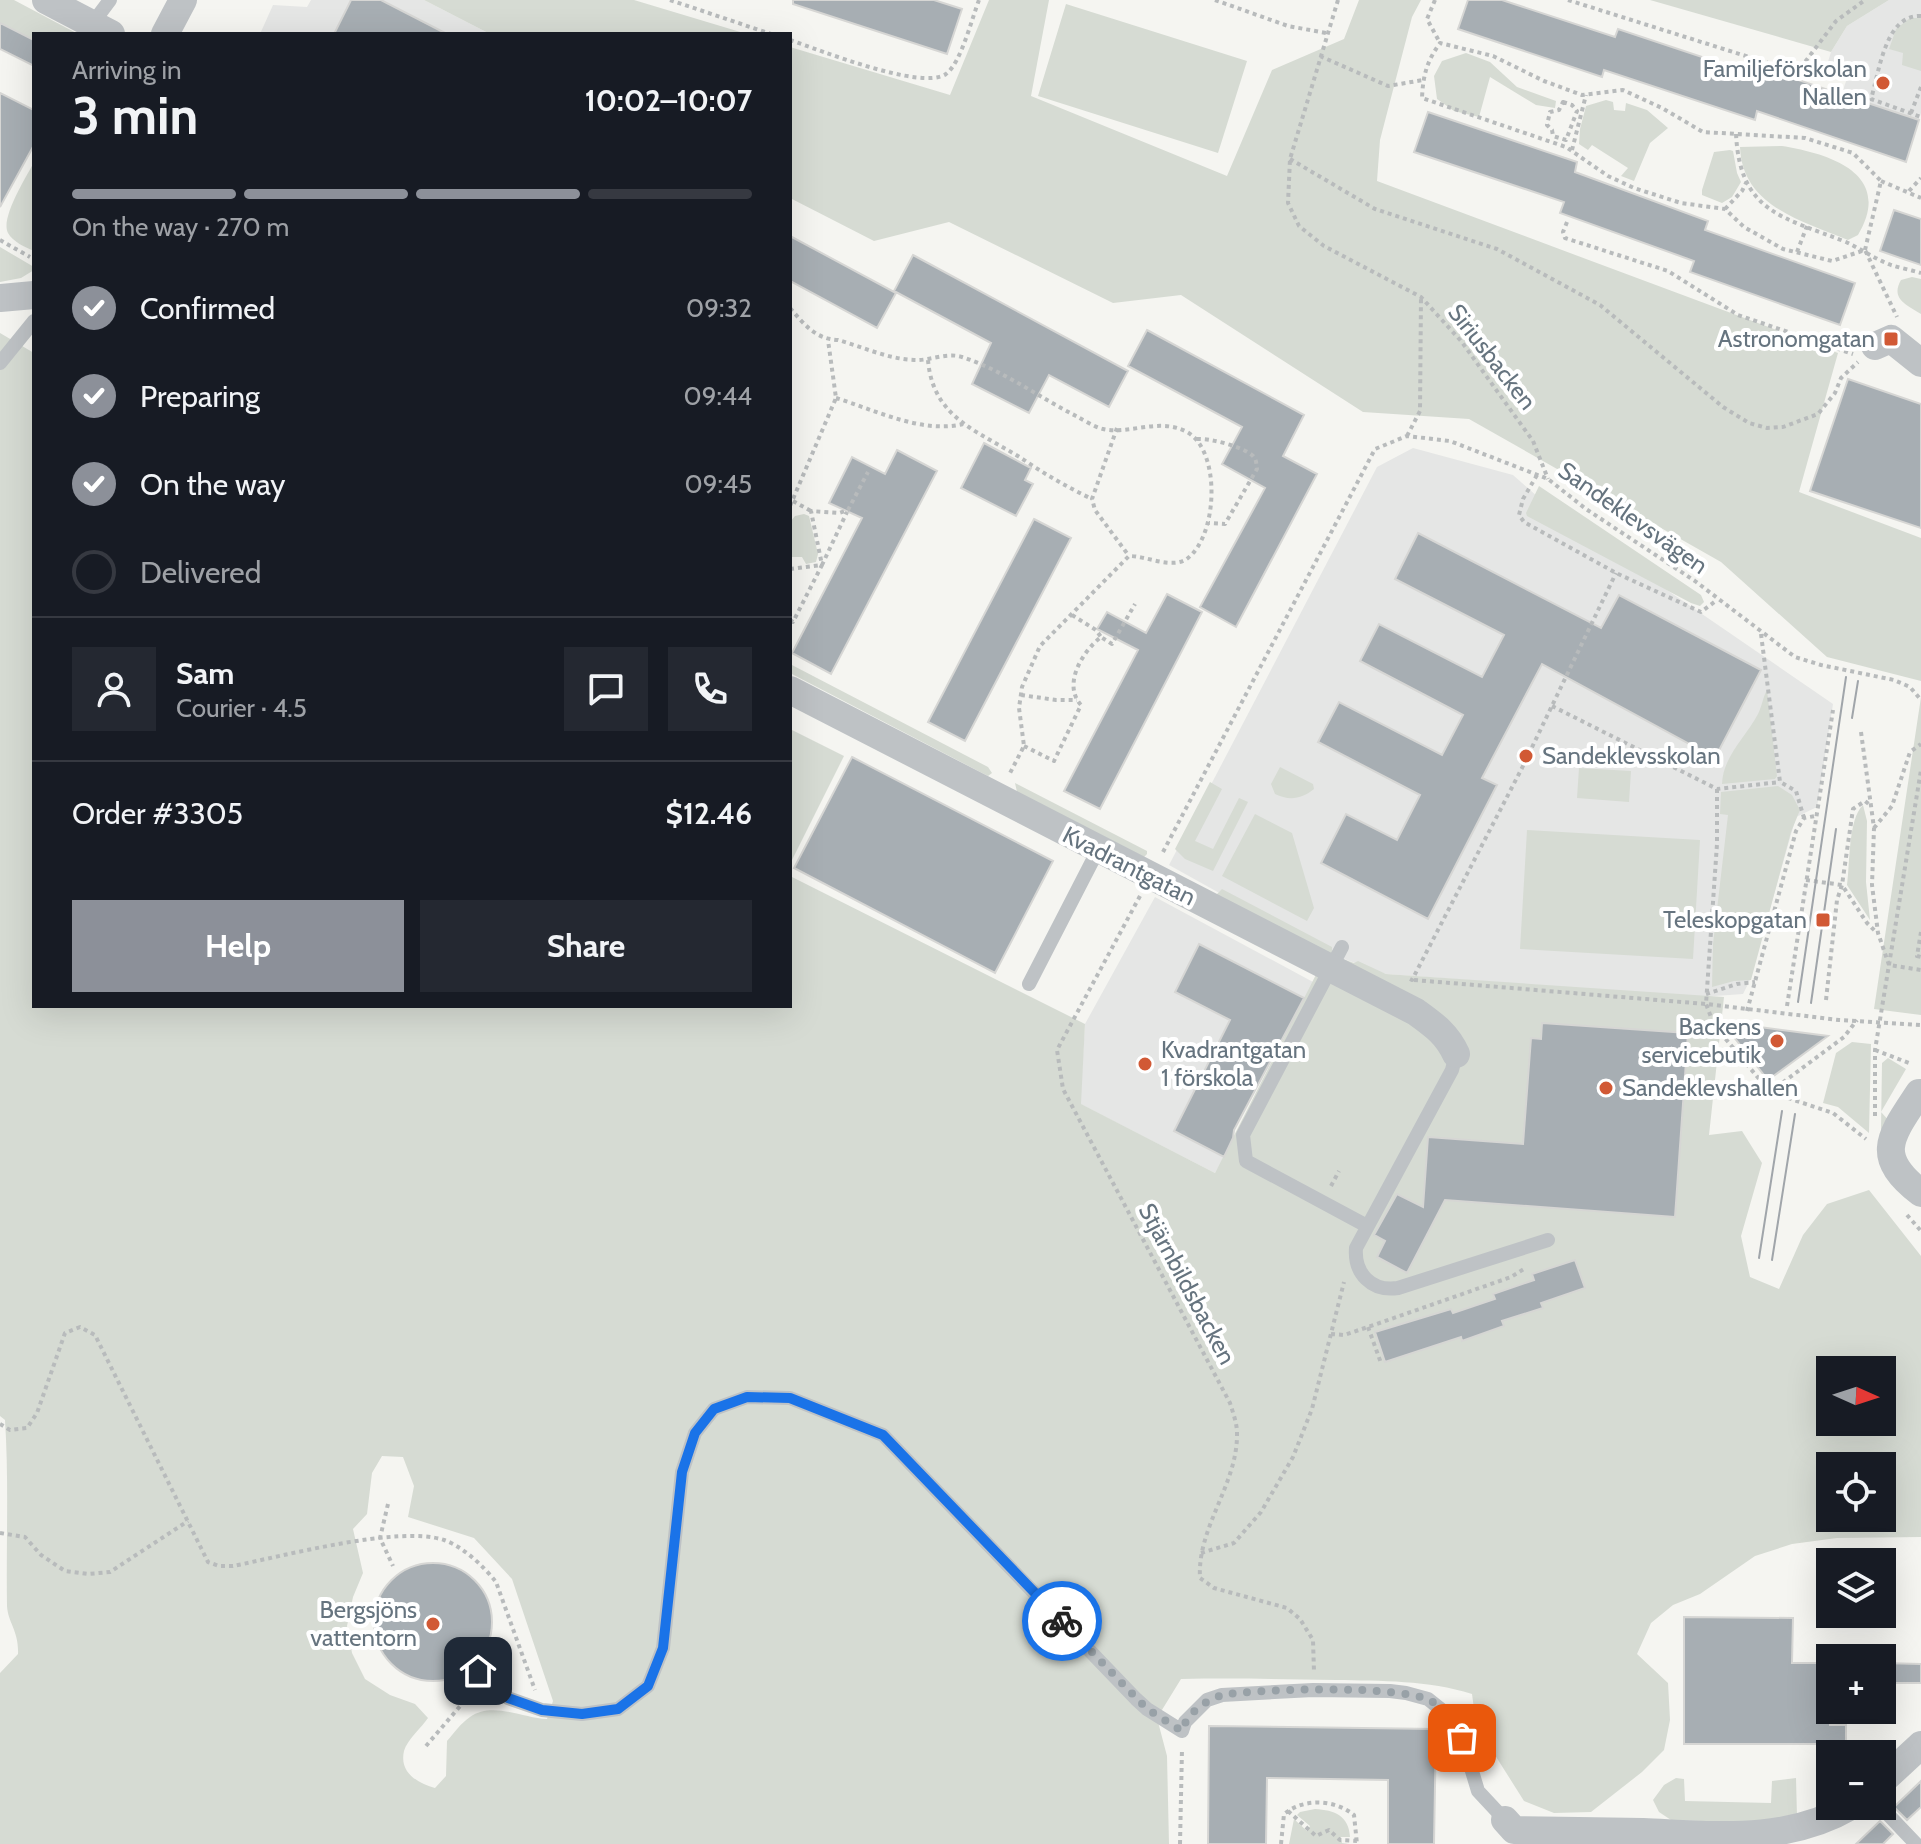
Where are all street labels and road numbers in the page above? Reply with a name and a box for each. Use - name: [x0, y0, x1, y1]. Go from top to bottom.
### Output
- street label: Siriusbacken: [1442, 298, 1543, 415]
- street label: Sandeklevsvägen: [1553, 455, 1714, 580]
- street label: Kvadrantgatan: [1058, 820, 1201, 911]
- street label: Stjärnbildsbacken: [1133, 1198, 1242, 1369]

